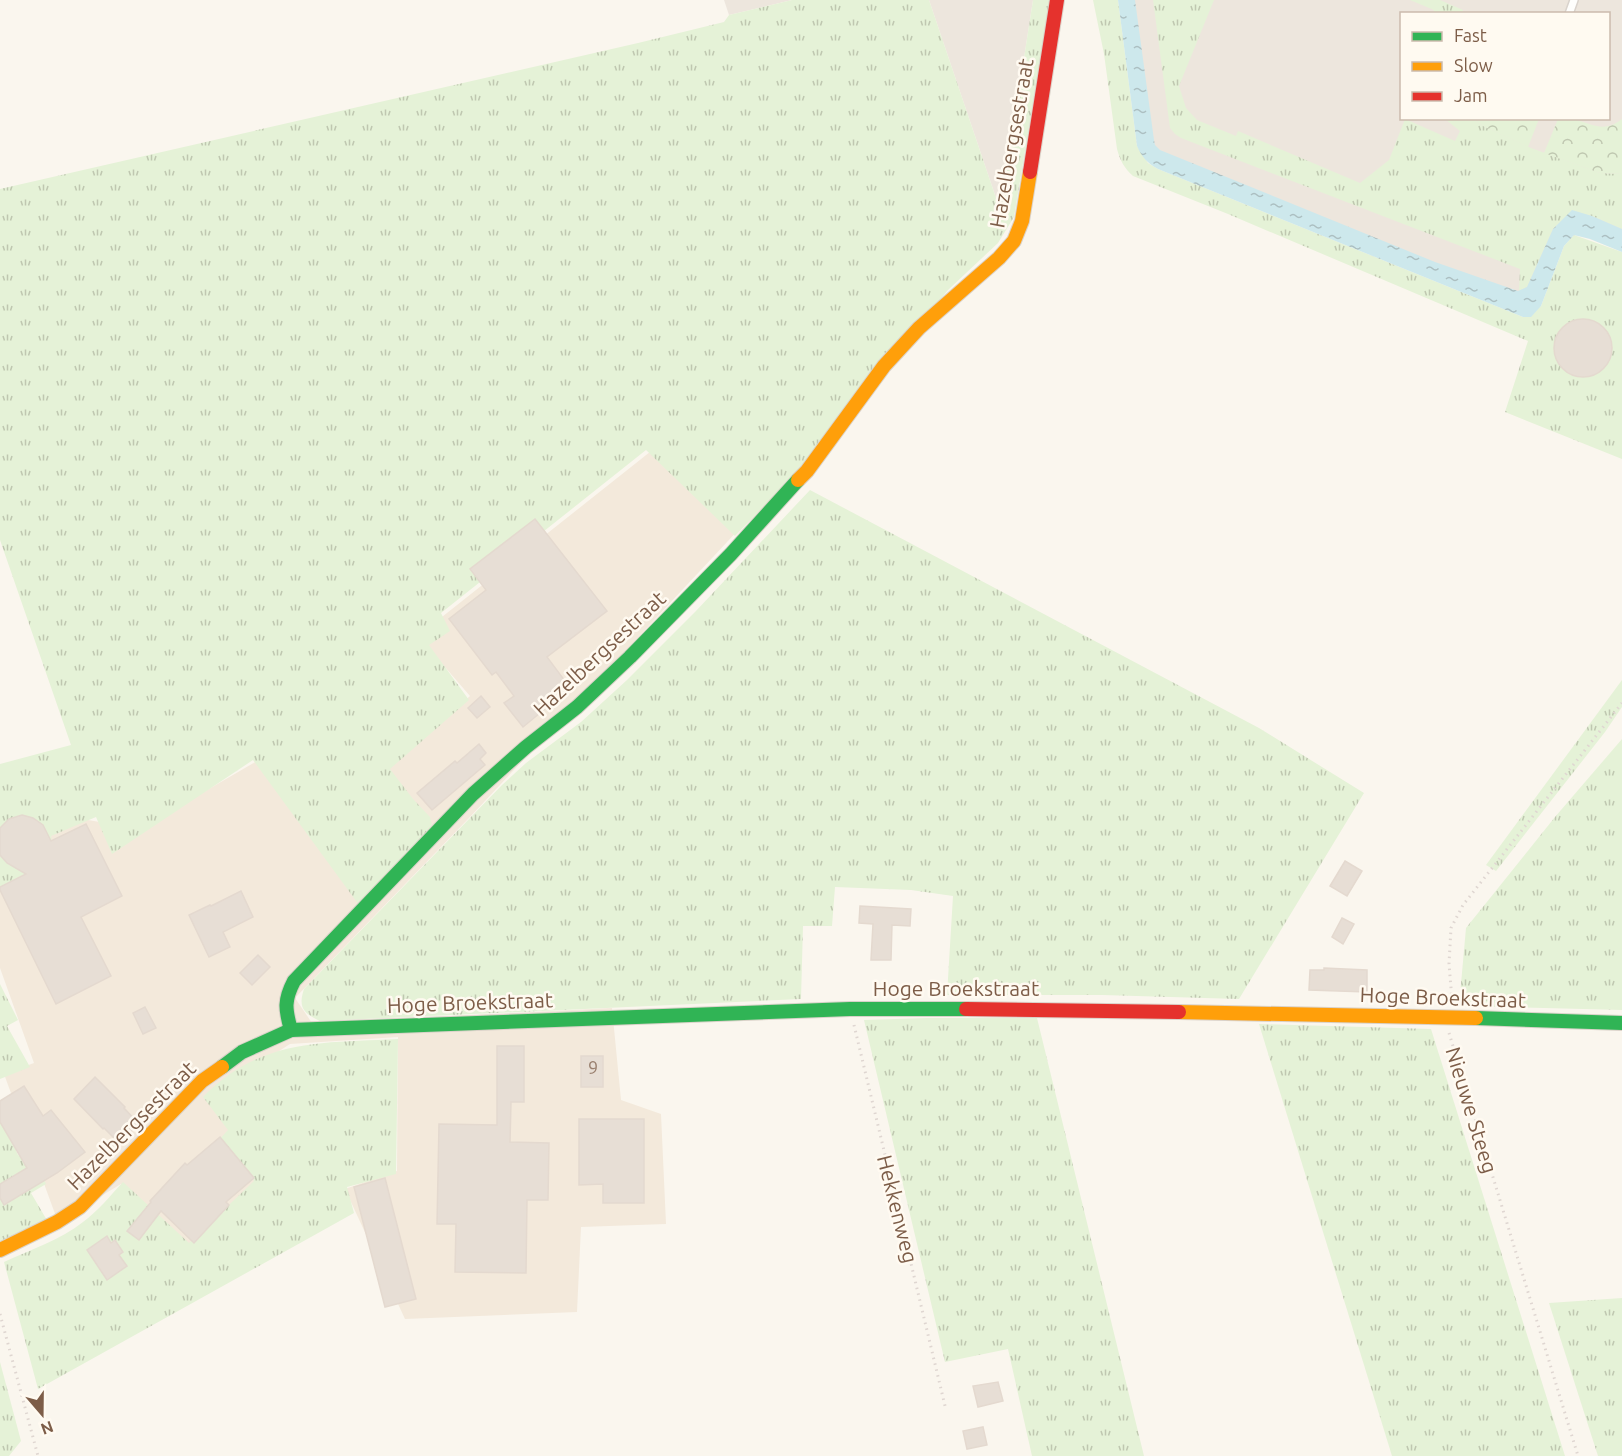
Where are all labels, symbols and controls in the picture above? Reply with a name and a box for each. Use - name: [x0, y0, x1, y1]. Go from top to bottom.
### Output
- legend: [1400, 12, 1610, 120]
- text: Fast: [1454, 25, 1487, 45]
- text: Slow: [1454, 55, 1493, 75]
- street label: Hazelbergsestraat: [984, 56, 1038, 230]
- text: Jam: [1454, 85, 1488, 105]
- street label: Hazelbergsestraat: [528, 586, 670, 720]
- street label: Hoge Broekstraat: [873, 976, 1039, 1000]
- street label: Hoge Broekstraat: [1359, 982, 1527, 1012]
- street label: Hoge Broekstraat: [386, 987, 554, 1017]
- street label: Nieuwe Steeg: [1441, 1044, 1503, 1176]
- street label: Hazelbergsestraat: [62, 1056, 200, 1194]
- house number: 9: [588, 1057, 598, 1077]
- street label: Hekkenweg: [873, 1152, 923, 1266]
- north arrow: [12, 1384, 72, 1444]
- text: N: [38, 1418, 56, 1439]

